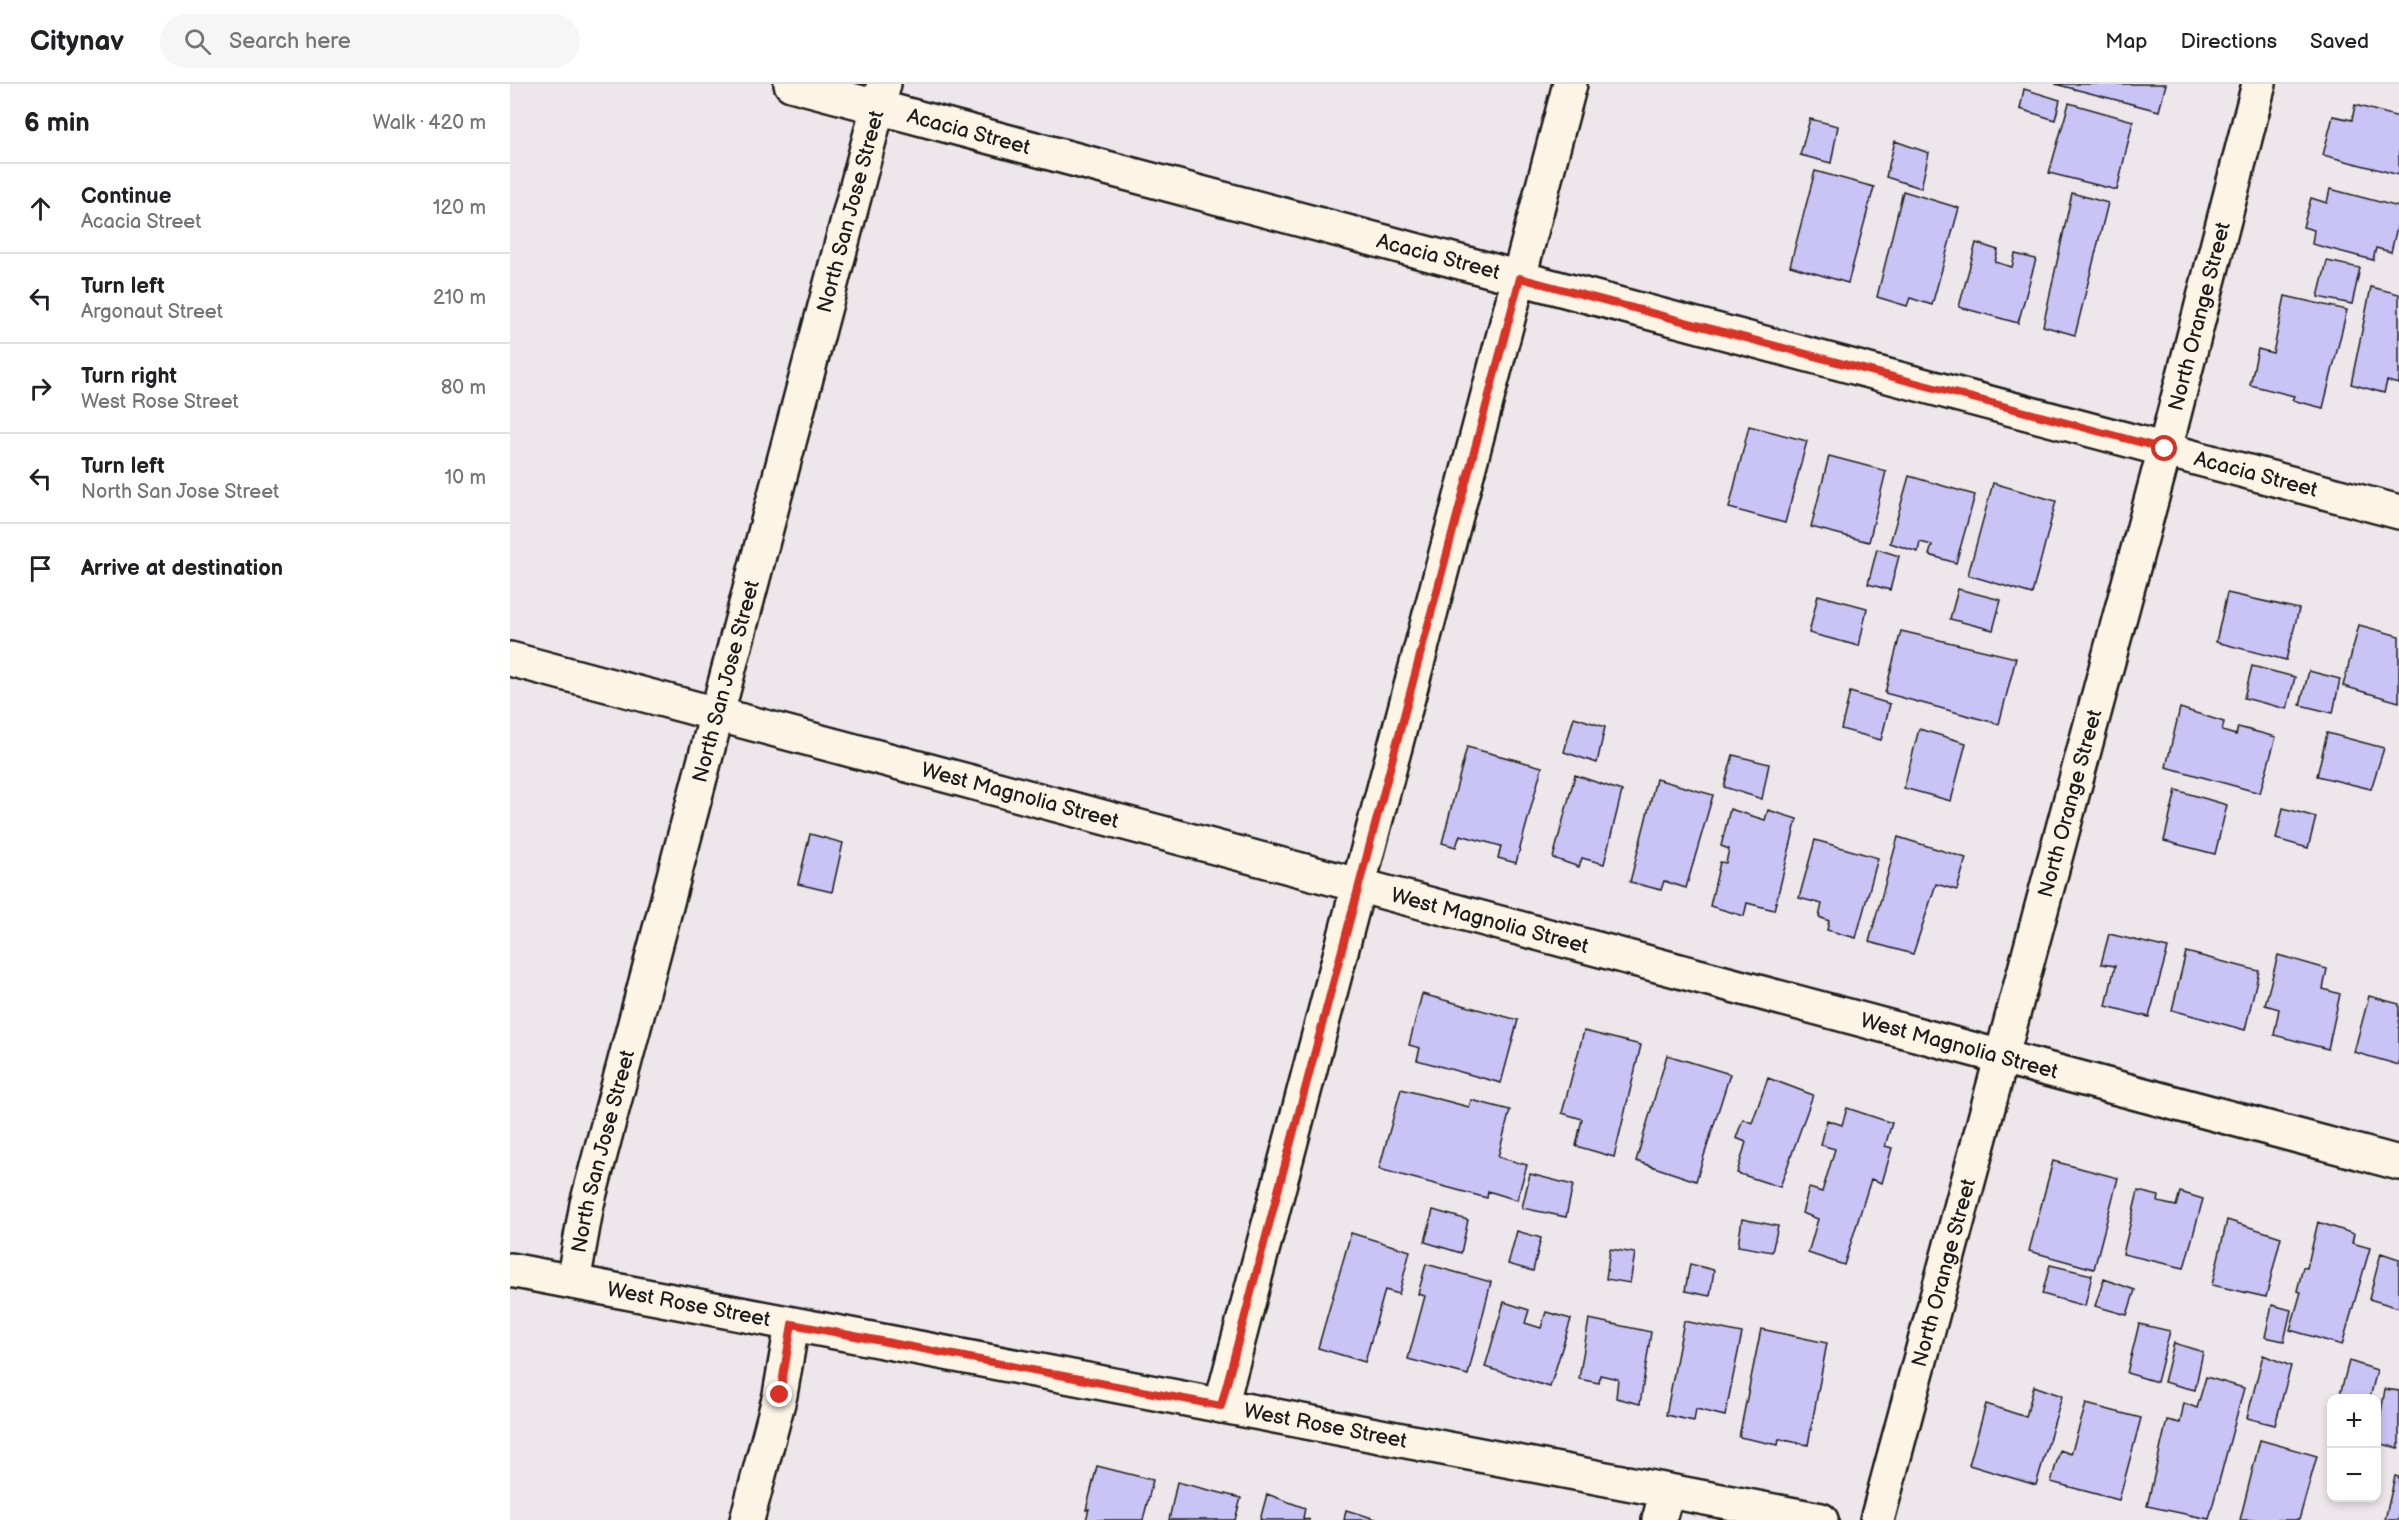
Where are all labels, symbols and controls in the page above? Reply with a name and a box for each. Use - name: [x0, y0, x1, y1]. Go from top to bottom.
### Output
- search box: [160, 14, 580, 68]
- text: Citynav: [30, 25, 124, 58]
- icon: search: [181, 25, 214, 58]
- text: Search here: [229, 28, 351, 55]
- text: Map: [2105, 29, 2148, 54]
- text: Directions: [2181, 29, 2277, 54]
- text: Saved: [2310, 29, 2369, 54]
- street label: Acacia Street: [904, 103, 1034, 160]
- street label: North San Jose Street: [812, 107, 890, 316]
- text: 6 min: [24, 108, 90, 139]
- text: Walk · 420 m: [373, 111, 486, 135]
- text: Continue: [81, 183, 171, 210]
- icon: ahead: [24, 192, 57, 225]
- text: 120 m: [433, 196, 486, 220]
- text: Acacia Street: [81, 210, 201, 234]
- street label: North Orange Street: [2163, 219, 2236, 413]
- street label: Acacia Street: [1374, 228, 1503, 285]
- text: Turn left: [81, 273, 165, 300]
- icon: left: [24, 282, 57, 315]
- text: 210 m: [433, 286, 486, 310]
- text: Argonaut Street: [81, 300, 223, 324]
- text: Turn right: [81, 363, 177, 390]
- icon: right: [24, 372, 57, 405]
- text: 80 m: [441, 376, 486, 400]
- text: West Rose Street: [81, 390, 239, 414]
- route start: [2151, 435, 2177, 461]
- street label: Acacia Street: [2192, 446, 2321, 503]
- text: Turn left: [81, 453, 165, 480]
- icon: left: [24, 462, 57, 495]
- text: 10 m: [445, 466, 486, 490]
- text: North San Jose Street: [81, 480, 279, 504]
- icon: arrive: [24, 552, 57, 585]
- text: Arrive at destination: [81, 555, 283, 582]
- street label: North San Jose Street: [687, 577, 765, 785]
- street label: North Orange Street: [2033, 706, 2108, 900]
- street label: West Magnolia Street: [919, 757, 1122, 834]
- street label: West Magnolia Street: [1388, 883, 1592, 959]
- street label: West Magnolia Street: [1858, 1008, 2061, 1085]
- street label: North San Jose Street: [566, 1047, 640, 1255]
- street label: North Orange Street: [1907, 1176, 1981, 1370]
- street label: West Rose Street: [605, 1277, 773, 1332]
- route end: [766, 1381, 792, 1407]
- map controls: [2327, 1394, 2381, 1502]
- button: +: [2327, 1394, 2381, 1448]
- street label: West Rose Street: [1242, 1398, 1409, 1454]
- button: −: [2327, 1448, 2381, 1502]

